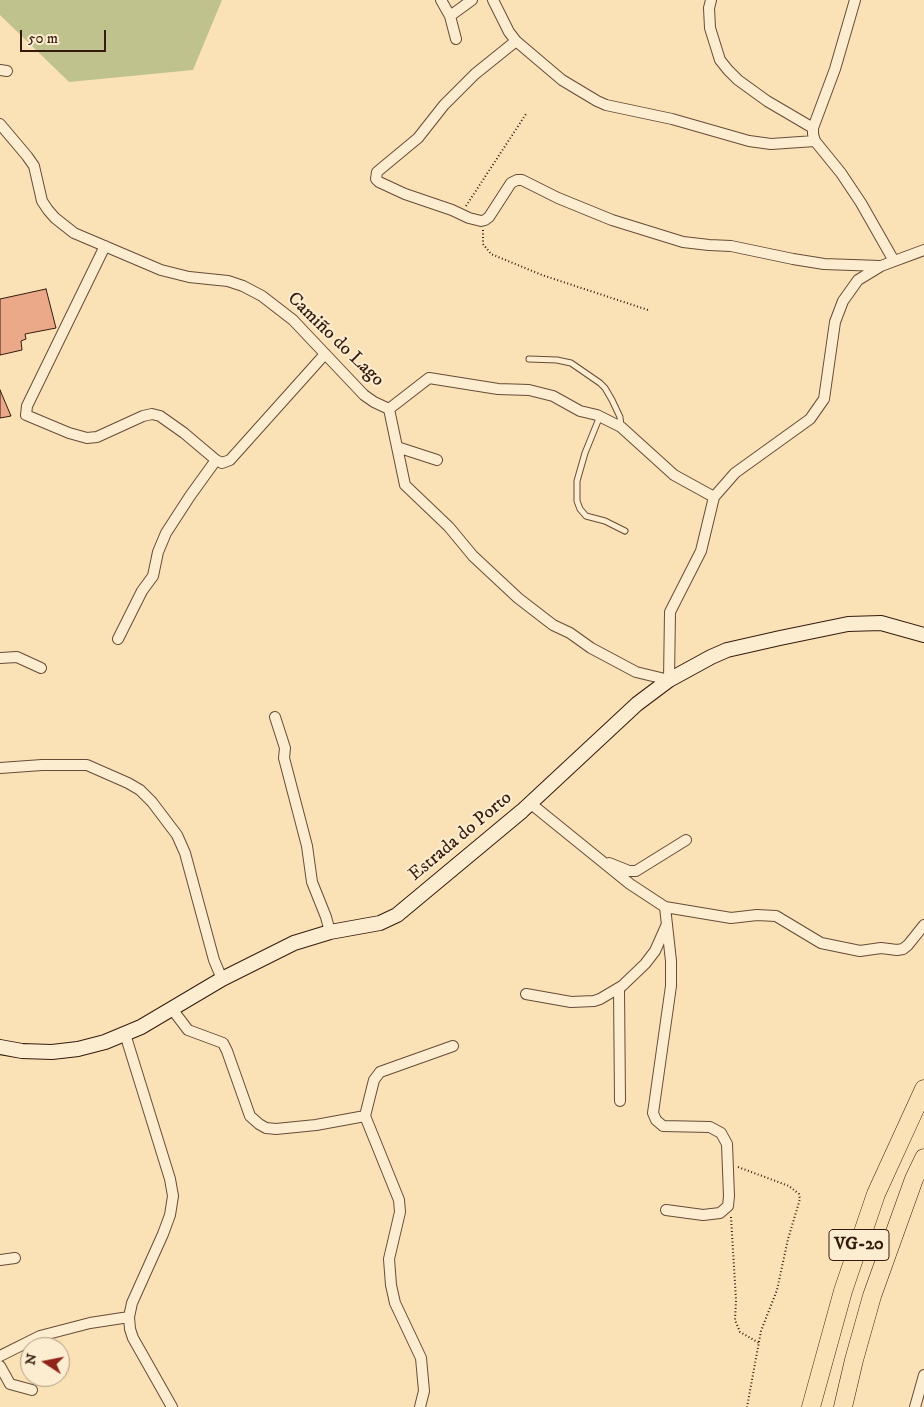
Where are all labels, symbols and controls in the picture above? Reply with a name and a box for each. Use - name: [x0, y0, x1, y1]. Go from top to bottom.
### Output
- scale bar: [22, 20, 109, 52]
- text: 50 m: [28, 29, 58, 48]
- street label: Camiño do Lago: [282, 288, 388, 392]
- street label: Estrada do Porto: [405, 787, 517, 887]
- road number: VG-20: [829, 1230, 889, 1260]
- north arrow: [20, 1337, 70, 1387]
- text: N: [21, 1352, 41, 1367]

